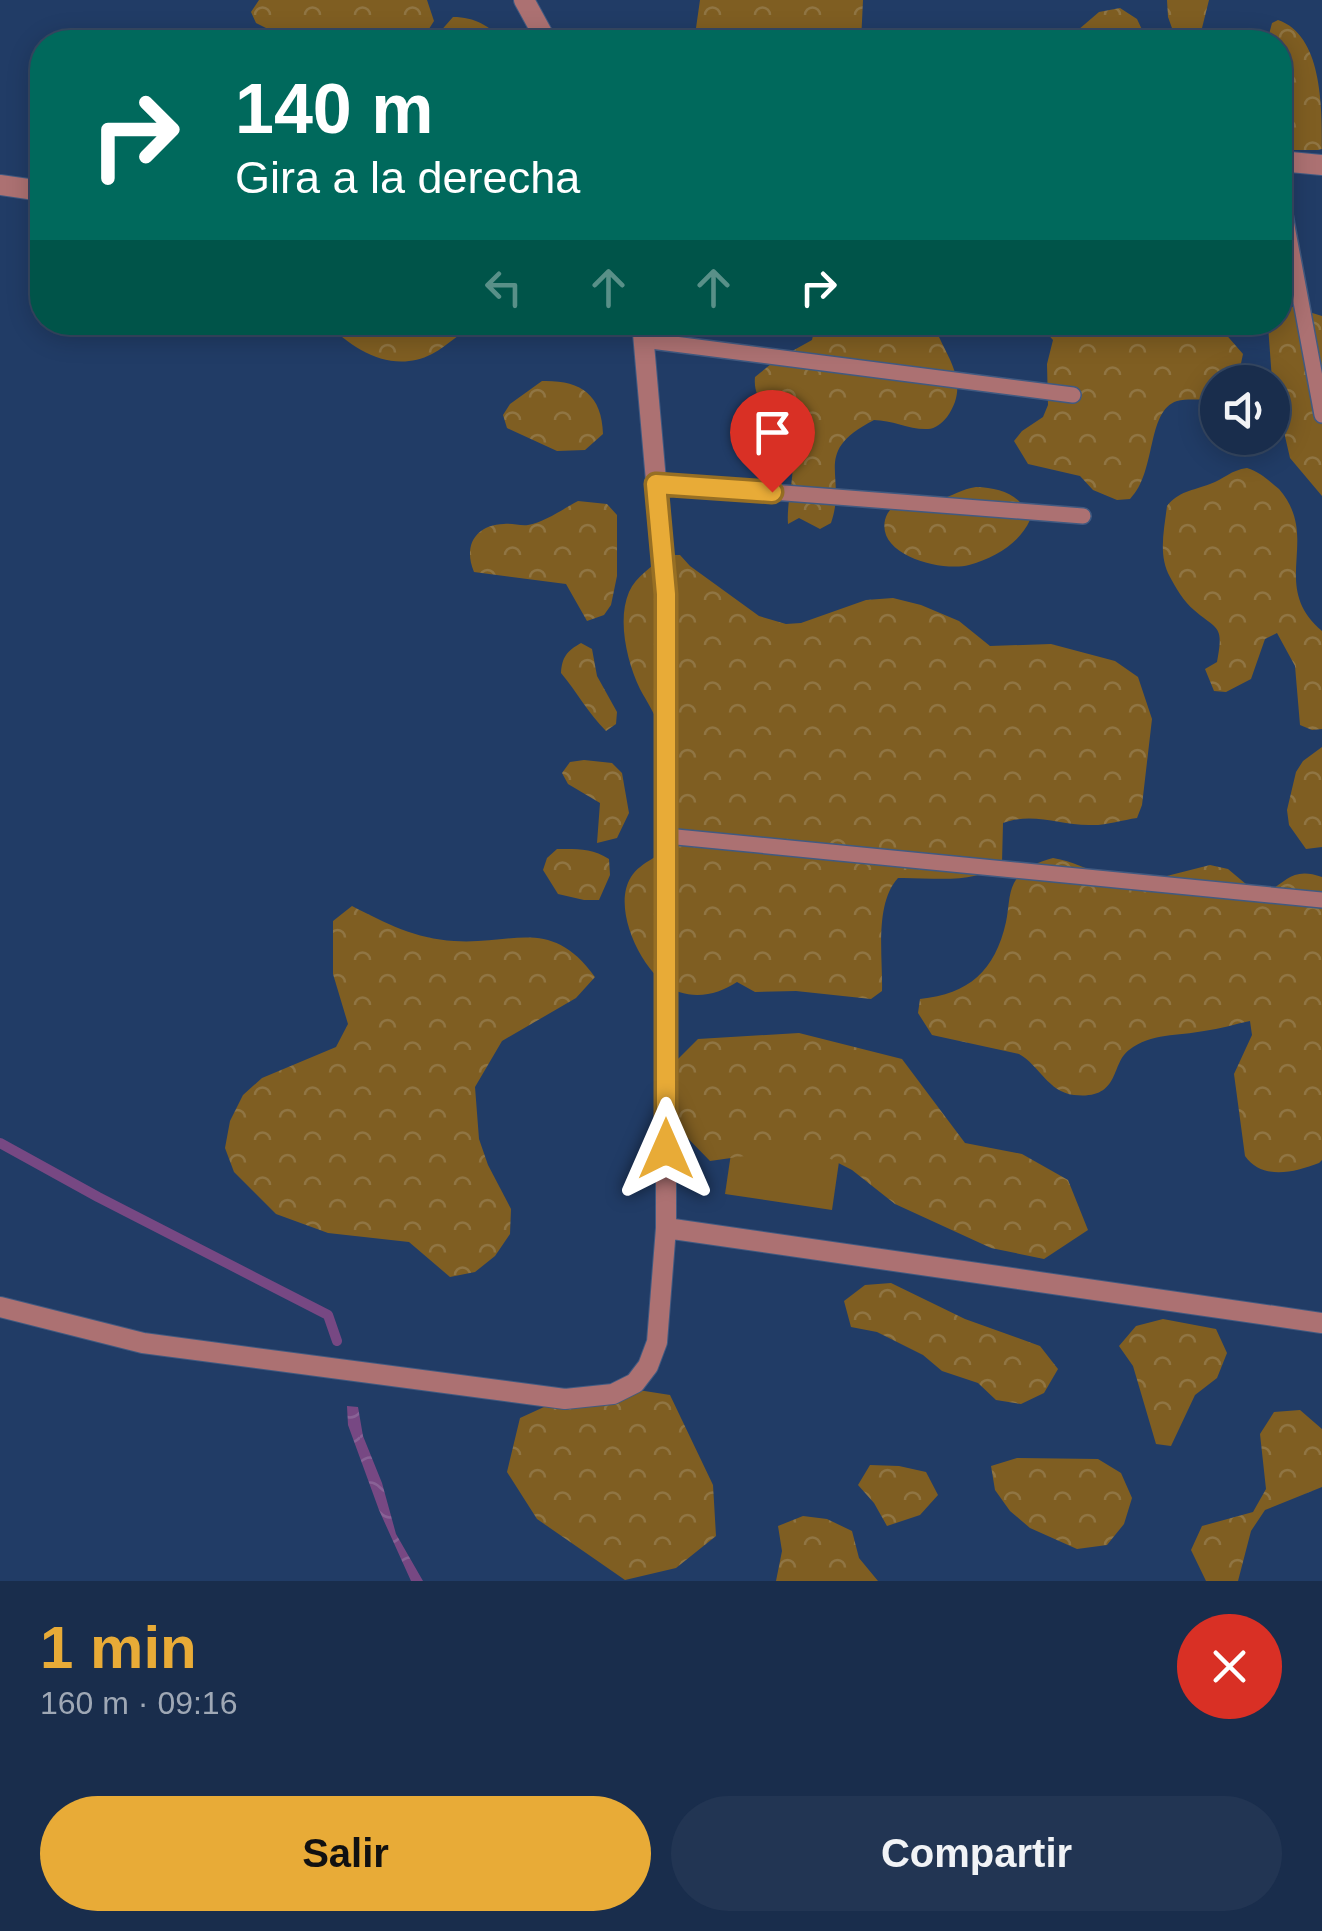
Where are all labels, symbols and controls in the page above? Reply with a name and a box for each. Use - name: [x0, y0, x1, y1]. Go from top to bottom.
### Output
- icon: right: [70, 70, 200, 200]
- text: 140 m: [235, 70, 433, 148]
- text: Gira a la derecha: [235, 152, 580, 203]
- icon: left: [476, 260, 531, 315]
- icon: ahead: [581, 260, 636, 315]
- icon: ahead: [686, 260, 741, 315]
- icon: right: [791, 260, 846, 315]
- map controls: [1200, 365, 1290, 455]
- button: sound: [1200, 365, 1290, 455]
- pin: [730, 390, 815, 493]
- icon: arrive: [745, 405, 800, 460]
- position arrow: [614, 1097, 718, 1201]
- text: 1 min: [40, 1614, 197, 1681]
- button: close: [1177, 1614, 1282, 1719]
- text: 160 m · 09:16: [40, 1685, 237, 1721]
- button: Salir: [40, 1796, 651, 1911]
- button: Compartir: [671, 1796, 1282, 1911]

